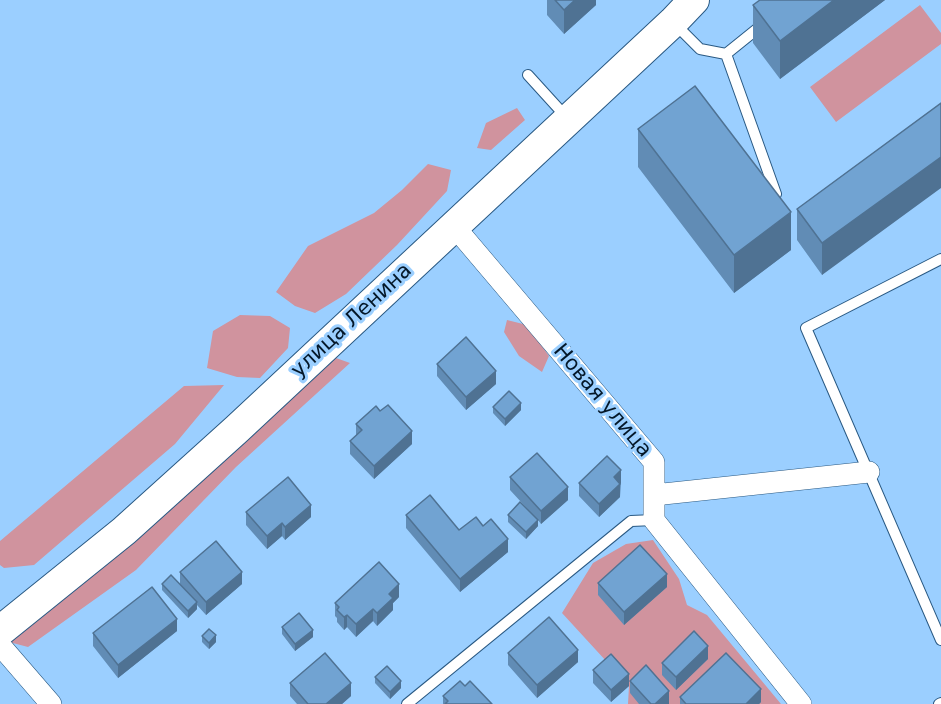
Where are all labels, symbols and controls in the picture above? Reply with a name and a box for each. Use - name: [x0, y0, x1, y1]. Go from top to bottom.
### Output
- street label: улица Ленина: [286, 259, 418, 383]
- street label: Новая улица: [547, 339, 657, 463]

